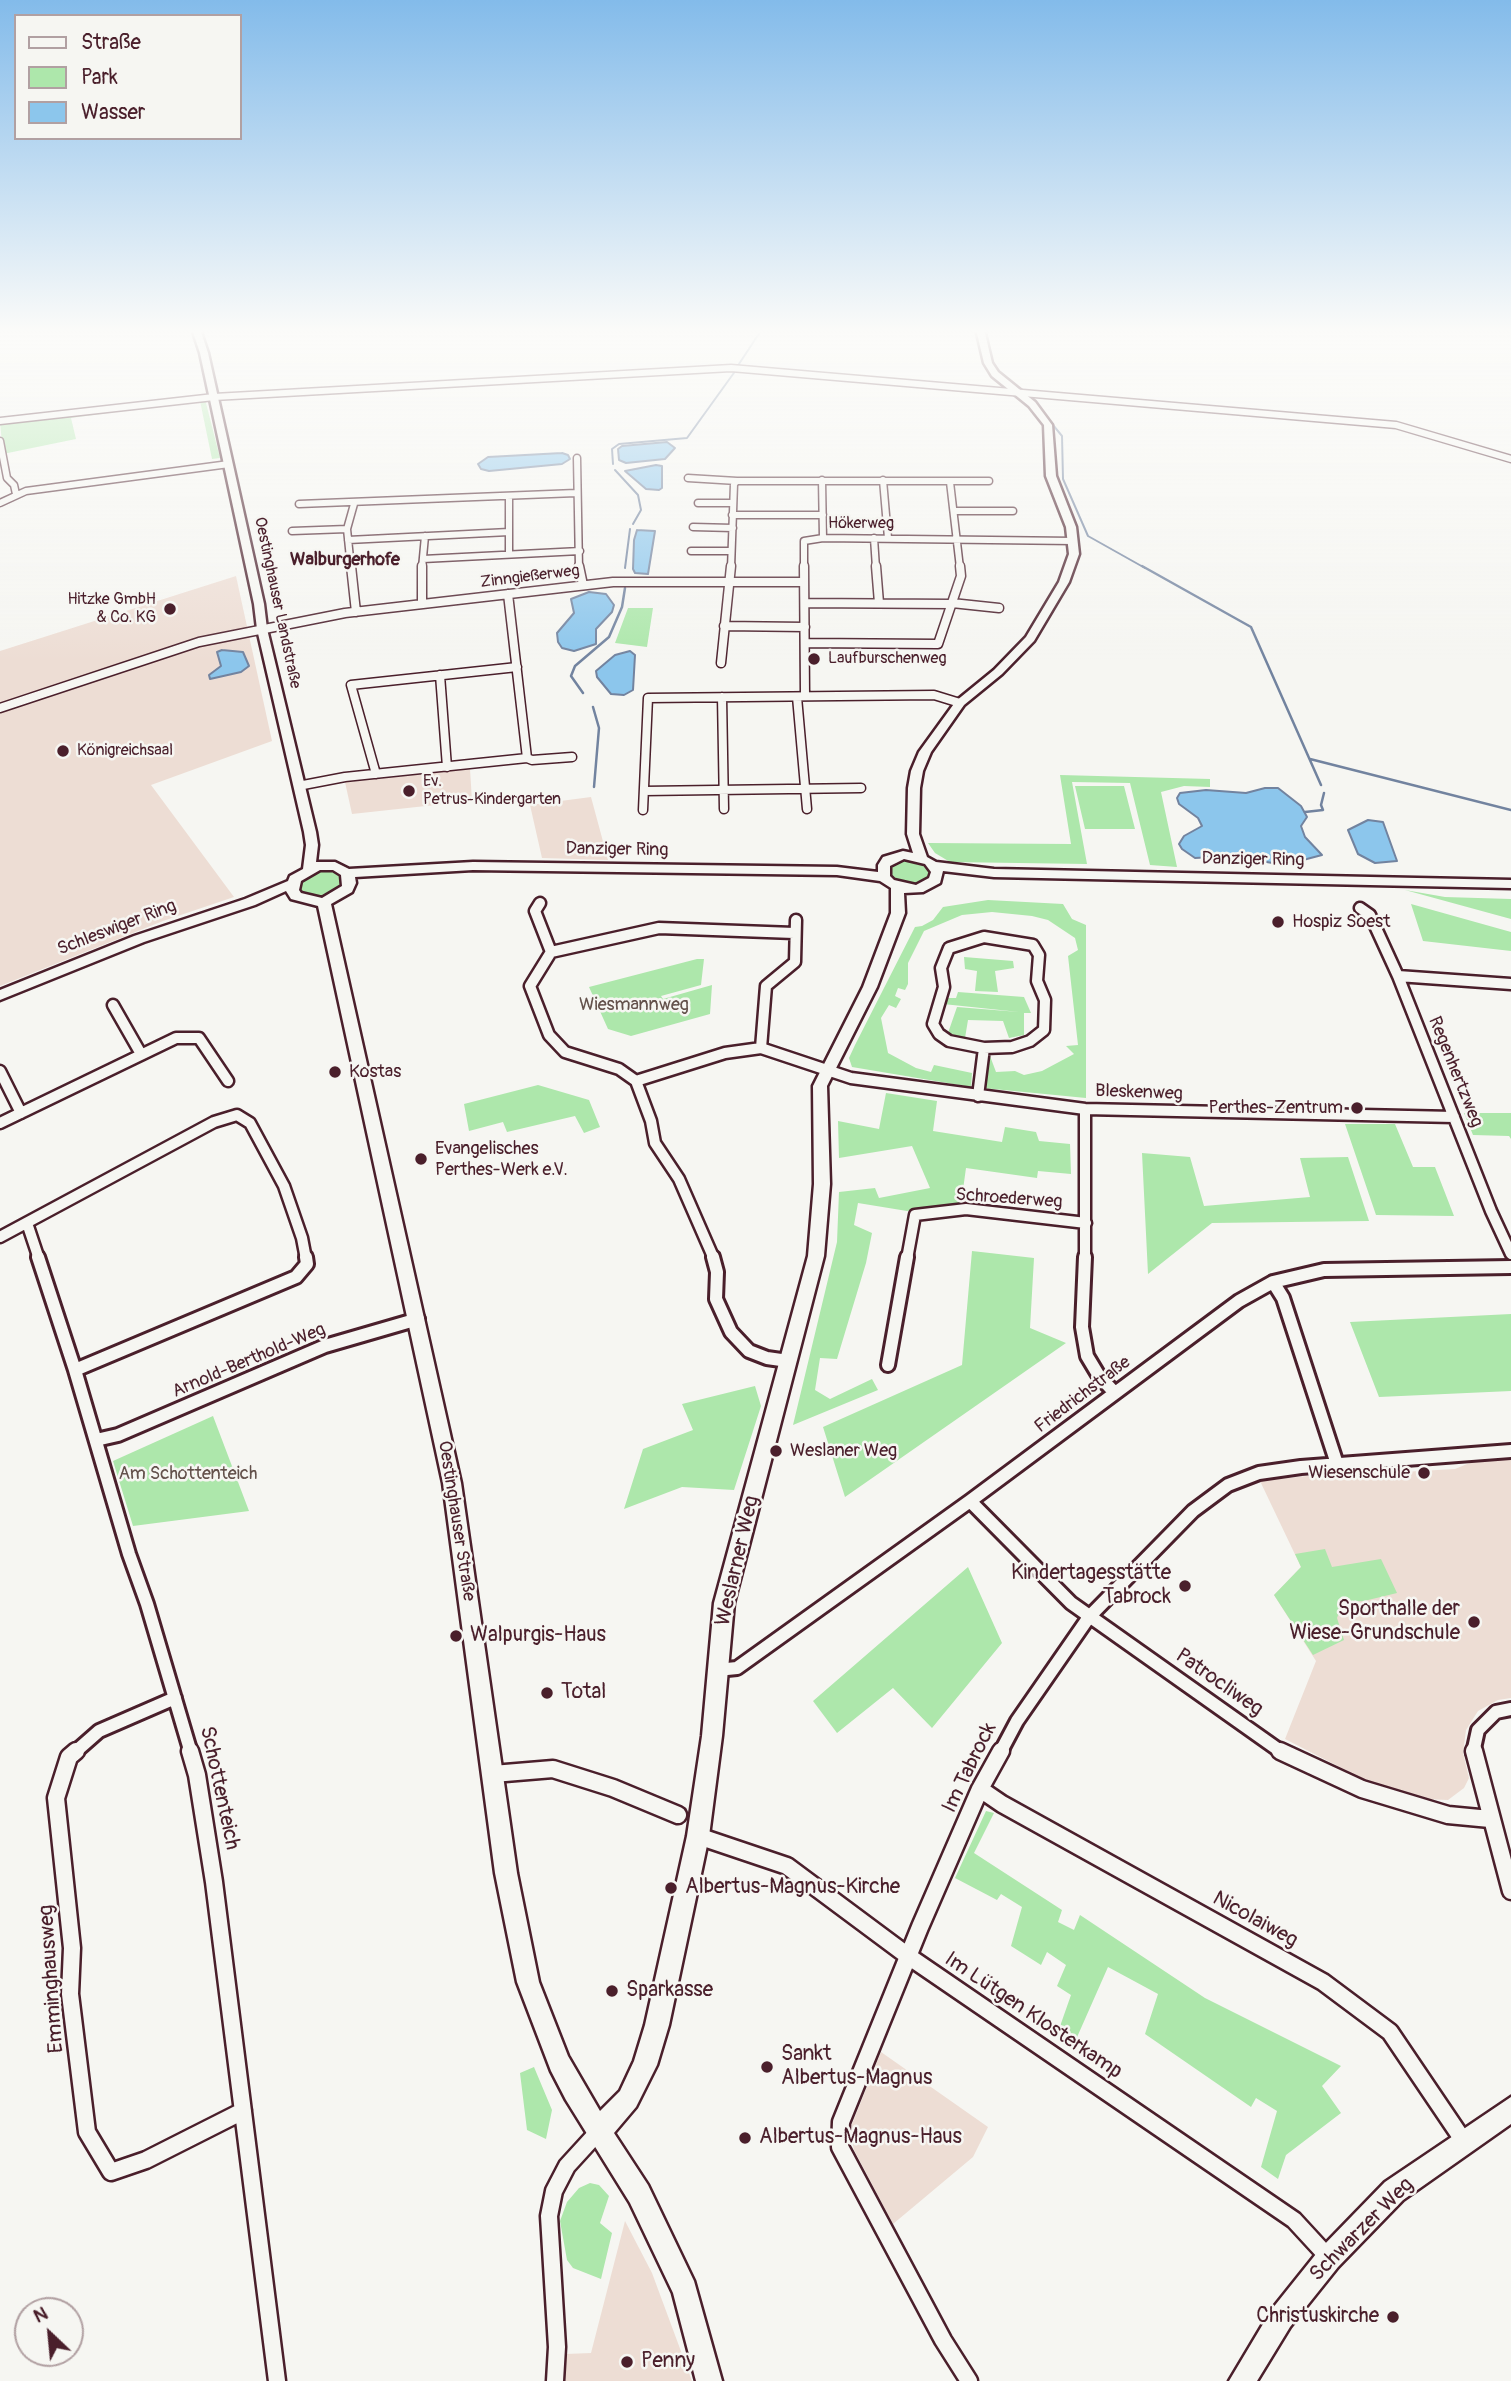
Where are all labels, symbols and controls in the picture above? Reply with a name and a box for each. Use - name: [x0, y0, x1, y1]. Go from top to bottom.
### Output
- legend: [14, 14, 242, 140]
- text: Straße: [81, 29, 141, 56]
- text: Park: [81, 64, 118, 91]
- text: Wasser: [81, 99, 145, 126]
- street label: Hökerweg: [828, 514, 894, 534]
- street label: Oestinghauser Landstraße: [249, 516, 305, 690]
- district label: Walburgerhofe: [290, 549, 400, 571]
- street label: Zinngießerweg: [479, 561, 581, 593]
- place label: Hitzke GmbH & Co. KG: [67, 590, 156, 628]
- marker: Hitzke GmbH & Co. KG: [162, 601, 178, 617]
- place label: Laufburschenweg: [828, 649, 946, 669]
- marker: Laufburschenweg: [806, 651, 822, 667]
- place label: Königreichsaal: [77, 741, 173, 761]
- marker: Königreichsaal: [55, 743, 71, 759]
- place label: Ev. Petrus-Kindergarten: [423, 772, 561, 810]
- marker: Ev. Petrus-Kindergarten: [401, 783, 417, 799]
- street label: Danziger Ring: [565, 838, 669, 862]
- street label: Danziger Ring: [1201, 848, 1305, 872]
- street label: Schleswiger Ring: [55, 895, 179, 961]
- place label: Hospiz Soest: [1292, 911, 1390, 933]
- marker: Hospiz Soest: [1270, 914, 1286, 930]
- park label: Wiesmannweg: [579, 994, 689, 1016]
- street label: Regenhertzweg: [1423, 1013, 1487, 1131]
- place label: Kostas: [349, 1061, 401, 1083]
- marker: Kostas: [327, 1064, 343, 1080]
- street label: Bleskenweg: [1095, 1081, 1183, 1105]
- place label: Perthes-Zentrum: [1209, 1097, 1343, 1119]
- marker: Perthes-Zentrum: [1349, 1100, 1365, 1116]
- place label: Evangelisches Perthes-Werk e.V.: [435, 1138, 568, 1180]
- marker: Evangelisches Perthes-Werk e.V.: [413, 1151, 429, 1167]
- street label: Schroederweg: [955, 1184, 1063, 1214]
- street label: Arnold-Berthold-Weg: [169, 1319, 329, 1403]
- street label: Friedrichstraße: [1031, 1352, 1135, 1438]
- street label: Oestinghauser Straße: [433, 1439, 479, 1603]
- place label: Weslaner Weg: [790, 1440, 897, 1462]
- marker: Weslaner Weg: [768, 1443, 784, 1459]
- place label: Wiesenschule: [1308, 1462, 1410, 1484]
- park label: Am Schottenteich: [119, 1463, 257, 1485]
- marker: Wiesenschule: [1416, 1465, 1432, 1481]
- street label: Weslarner Weg: [711, 1493, 765, 1629]
- place label: Kindertagesstätte Tabrock: [1011, 1561, 1171, 1611]
- marker: Kindertagesstätte Tabrock: [1177, 1578, 1193, 1594]
- place label: Sporthalle der Wiese-Grundschule: [1289, 1597, 1460, 1647]
- marker: Sporthalle der Wiese-Grundschule: [1466, 1614, 1482, 1630]
- place label: Walpurgis-Haus: [470, 1623, 606, 1649]
- marker: Walpurgis-Haus: [448, 1628, 464, 1644]
- street label: Patrocliweg: [1170, 1644, 1268, 1722]
- place label: Total: [561, 1680, 606, 1706]
- marker: Total: [539, 1685, 555, 1701]
- street label: Im Tabrock: [937, 1719, 1003, 1817]
- street label: Schottenteich: [194, 1724, 244, 1852]
- place label: Albertus-Magnus-Kirche: [685, 1875, 900, 1901]
- marker: Albertus-Magnus-Kirche: [663, 1880, 679, 1896]
- street label: Nicolaiweg: [1208, 1886, 1302, 1954]
- street label: Emminghausweg: [34, 1904, 70, 2054]
- street label: Im Lütgen Klosterkamp: [939, 1947, 1127, 2085]
- place label: Sparkasse: [626, 1978, 713, 2004]
- marker: Sparkasse: [604, 1983, 620, 1999]
- place label: Sankt Albertus-Magnus: [781, 2042, 932, 2092]
- marker: Sankt Albertus-Magnus: [759, 2059, 775, 2075]
- place label: Albertus-Magnus-Haus: [759, 2125, 962, 2151]
- marker: Albertus-Magnus-Haus: [737, 2130, 753, 2146]
- street label: Schwarzer Weg: [1305, 2173, 1419, 2287]
- north arrow: [14, 2297, 84, 2367]
- text: N: [30, 2301, 52, 2329]
- place label: Christuskirche: [1256, 2304, 1379, 2330]
- marker: Christuskirche: [1385, 2309, 1401, 2325]
- place label: Penny: [641, 2349, 695, 2375]
- marker: Penny: [619, 2354, 635, 2370]

